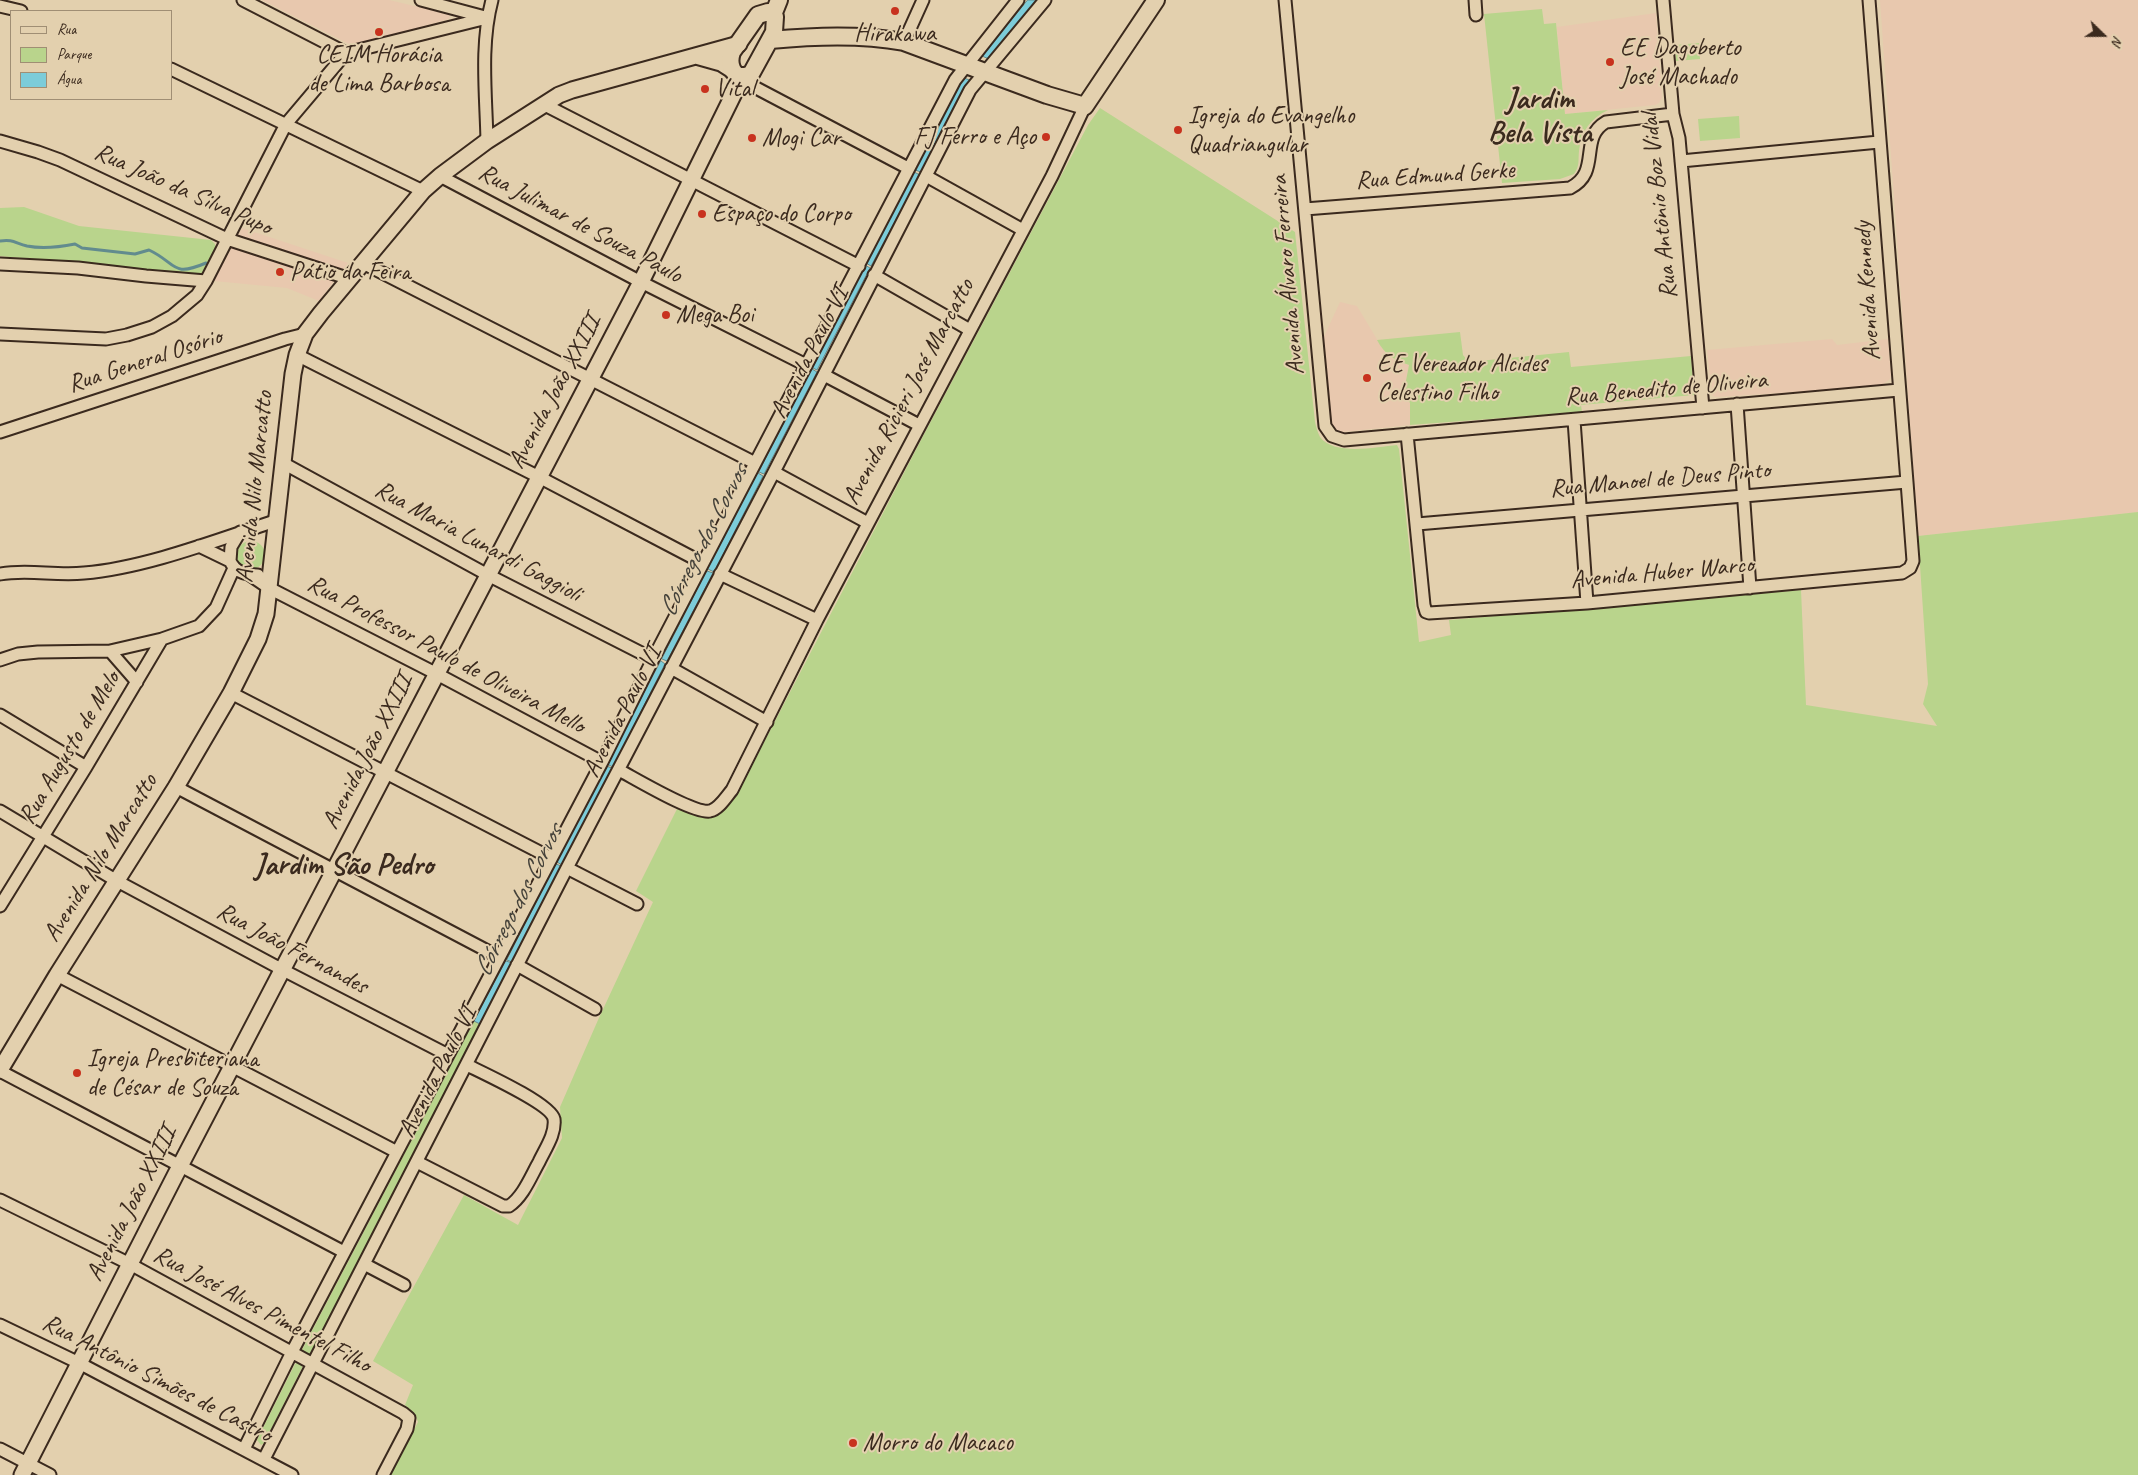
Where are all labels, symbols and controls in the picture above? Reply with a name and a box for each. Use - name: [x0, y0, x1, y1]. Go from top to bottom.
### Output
- marker: Hirakawa: [889, 5, 901, 17]
- legend: [10, 10, 172, 100]
- north arrow: [2078, 10, 2128, 60]
- place label: Hirakawa: [854, 19, 936, 49]
- text: Rua: [57, 20, 76, 39]
- marker: CEIM Horácia de Lima Barbosa: [373, 26, 385, 38]
- place label: EE Dagoberto José Machado: [1620, 33, 1741, 92]
- text: N: [2108, 34, 2127, 48]
- place label: CEIM Horácia de Lima Barbosa: [308, 40, 450, 99]
- text: Parque: [57, 45, 91, 64]
- marker: EE Dagoberto José Machado: [1604, 56, 1616, 68]
- text: Água: [57, 70, 81, 89]
- place label: Vital: [715, 74, 754, 104]
- district label: Jardim Bela Vista: [1488, 82, 1592, 152]
- marker: Vital: [699, 83, 711, 95]
- place label: Igreja do Evangelho Quadriangular: [1188, 101, 1354, 160]
- street label: Rua Antônio Boz Vidal: [1635, 112, 1685, 300]
- place label: FJ Ferro e Aço: [914, 122, 1036, 152]
- place label: Mogi Car: [762, 123, 840, 153]
- marker: Igreja do Evangelho Quadriangular: [1172, 124, 1184, 136]
- marker: FJ Ferro e Aço: [1040, 131, 1052, 143]
- marker: Mogi Car: [746, 132, 758, 144]
- street label: Rua João da Silva Pupo: [90, 137, 276, 243]
- street label: Rua Edmund Gerke: [1355, 155, 1515, 197]
- street label: Rua Julimar de Souza Paulo: [473, 158, 687, 290]
- street label: Avenida Álvaro Ferreira: [1264, 174, 1312, 376]
- place label: Espaço do Corpo: [712, 199, 850, 229]
- marker: Espaço do Corpo: [696, 208, 708, 220]
- street label: Avenida Kennedy: [1848, 220, 1888, 362]
- place label: Pátio da Feira: [290, 257, 410, 287]
- marker: Pátio da Feira: [274, 266, 286, 278]
- street label: Avenida Ricieri José Marcatto: [837, 274, 981, 510]
- street label: Avenida Paulo VI: [764, 282, 856, 424]
- place label: Mega Boi: [676, 300, 754, 330]
- marker: Mega Boi: [660, 309, 672, 321]
- street label: Avenida João XXIII: [502, 310, 608, 474]
- street label: Rua General Osório: [64, 322, 226, 400]
- place label: EE Vereador Alcides Celestino Filho: [1377, 349, 1547, 408]
- street label: Rua Benedito de Oliveira: [1564, 365, 1768, 413]
- marker: EE Vereador Alcides Celestino Filho: [1361, 372, 1373, 384]
- street label: Avenida Nilo Marcatto: [230, 390, 280, 584]
- street label: Rua Manoel de Deus Pinto: [1549, 455, 1771, 505]
- water label: Córrego dos Corvos: [653, 460, 755, 622]
- street label: Rua Maria Lunardi Gaggioli: [369, 475, 587, 609]
- street label: Avenida Huber Warco: [1569, 550, 1755, 596]
- street label: Rua Professor Paulo de Oliveira Mello: [302, 569, 590, 741]
- street label: Avenida Paulo VI: [577, 641, 669, 783]
- street label: Rua Augusto de Melo: [13, 666, 127, 830]
- street label: Avenida João XXIII: [316, 670, 420, 834]
- street label: Avenida Nilo Marcatto: [37, 769, 165, 947]
- water label: Córrego dos Corvos: [468, 820, 570, 982]
- district label: Jardim São Pedro: [255, 848, 433, 884]
- street label: Rua João Fernandes: [211, 897, 373, 1001]
- street label: Avenida Paulo VI: [392, 1001, 484, 1143]
- place label: Igreja Presbiteriana de César de Souza: [87, 1044, 258, 1103]
- marker: Igreja Presbiteriana de César de Souza: [71, 1067, 83, 1079]
- street label: Avenida João XXIII: [80, 1122, 184, 1286]
- street label: Rua José Alves Pimentel Filho: [148, 1240, 376, 1380]
- street label: Rua Antônio Simões de Castro: [37, 1308, 277, 1450]
- place label: Morro do Macaco: [863, 1428, 1013, 1458]
- marker: Morro do Macaco: [847, 1437, 859, 1449]

